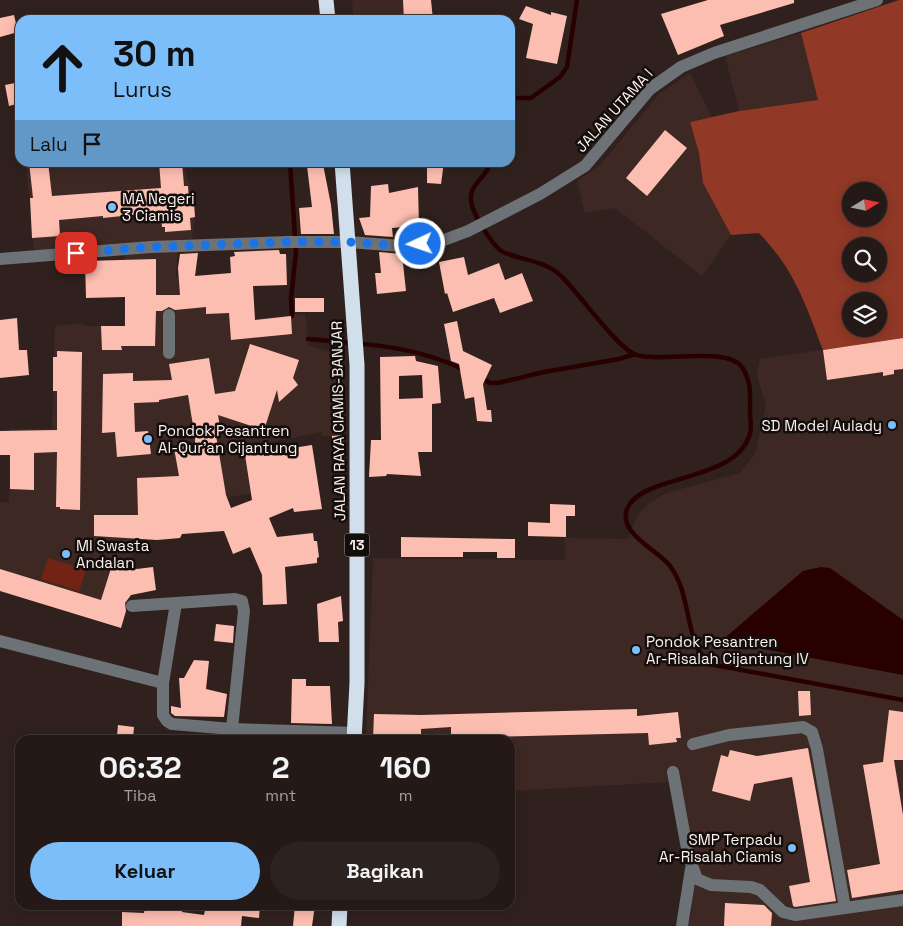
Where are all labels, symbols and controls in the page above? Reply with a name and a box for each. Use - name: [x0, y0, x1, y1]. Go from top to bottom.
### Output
- text: 30 m: [113, 32, 196, 76]
- icon: ahead: [30, 35, 95, 100]
- street label: JALAN UTAMA I: [571, 64, 657, 156]
- text: Lurus: [113, 75, 172, 103]
- icon: arrive: [78, 130, 106, 158]
- text: Lalu: [30, 132, 68, 157]
- north arrow: [842, 182, 888, 228]
- map controls: [842, 182, 887, 337]
- place label: MA Negeri 3 Ciamis: [122, 189, 195, 225]
- marker: MA Negeri 3 Ciamis: [106, 201, 118, 213]
- position arrow: [393, 217, 445, 269]
- pin: [55, 232, 97, 274]
- button: search: [842, 237, 887, 282]
- icon: arrive: [62, 239, 90, 267]
- button: layers: [842, 292, 887, 337]
- street label: JALAN RAYA CIAMIS-BANJAR: [327, 321, 349, 521]
- place label: SD Model Aulady: [761, 416, 882, 435]
- marker: SD Model Aulady: [886, 419, 898, 431]
- place label: Pondok Pesantren Al-Qur'an Cijantung: [158, 421, 297, 457]
- marker: Pondok Pesantren Al-Qur'an Cijantung: [142, 433, 154, 445]
- road number: 13: [344, 534, 370, 556]
- place label: MI Swasta Andalan: [76, 536, 150, 572]
- marker: MI Swasta Andalan: [60, 548, 72, 560]
- place label: Pondok Pesantren Ar-Risalah Cijantung IV: [646, 632, 809, 668]
- marker: Pondok Pesantren Ar-Risalah Cijantung IV: [630, 644, 642, 656]
- text: 06:32: [99, 748, 182, 787]
- text: 2: [272, 748, 290, 787]
- text: 160: [380, 748, 431, 787]
- text: Tiba: [124, 785, 157, 806]
- text: mnt: [265, 785, 296, 806]
- text: m: [399, 785, 412, 806]
- place label: SMP Terpadu Ar-Risalah Ciamis: [659, 830, 782, 866]
- button: Keluar: [30, 842, 260, 900]
- button: Bagikan: [270, 842, 500, 900]
- marker: SMP Terpadu Ar-Risalah Ciamis: [786, 842, 798, 854]

